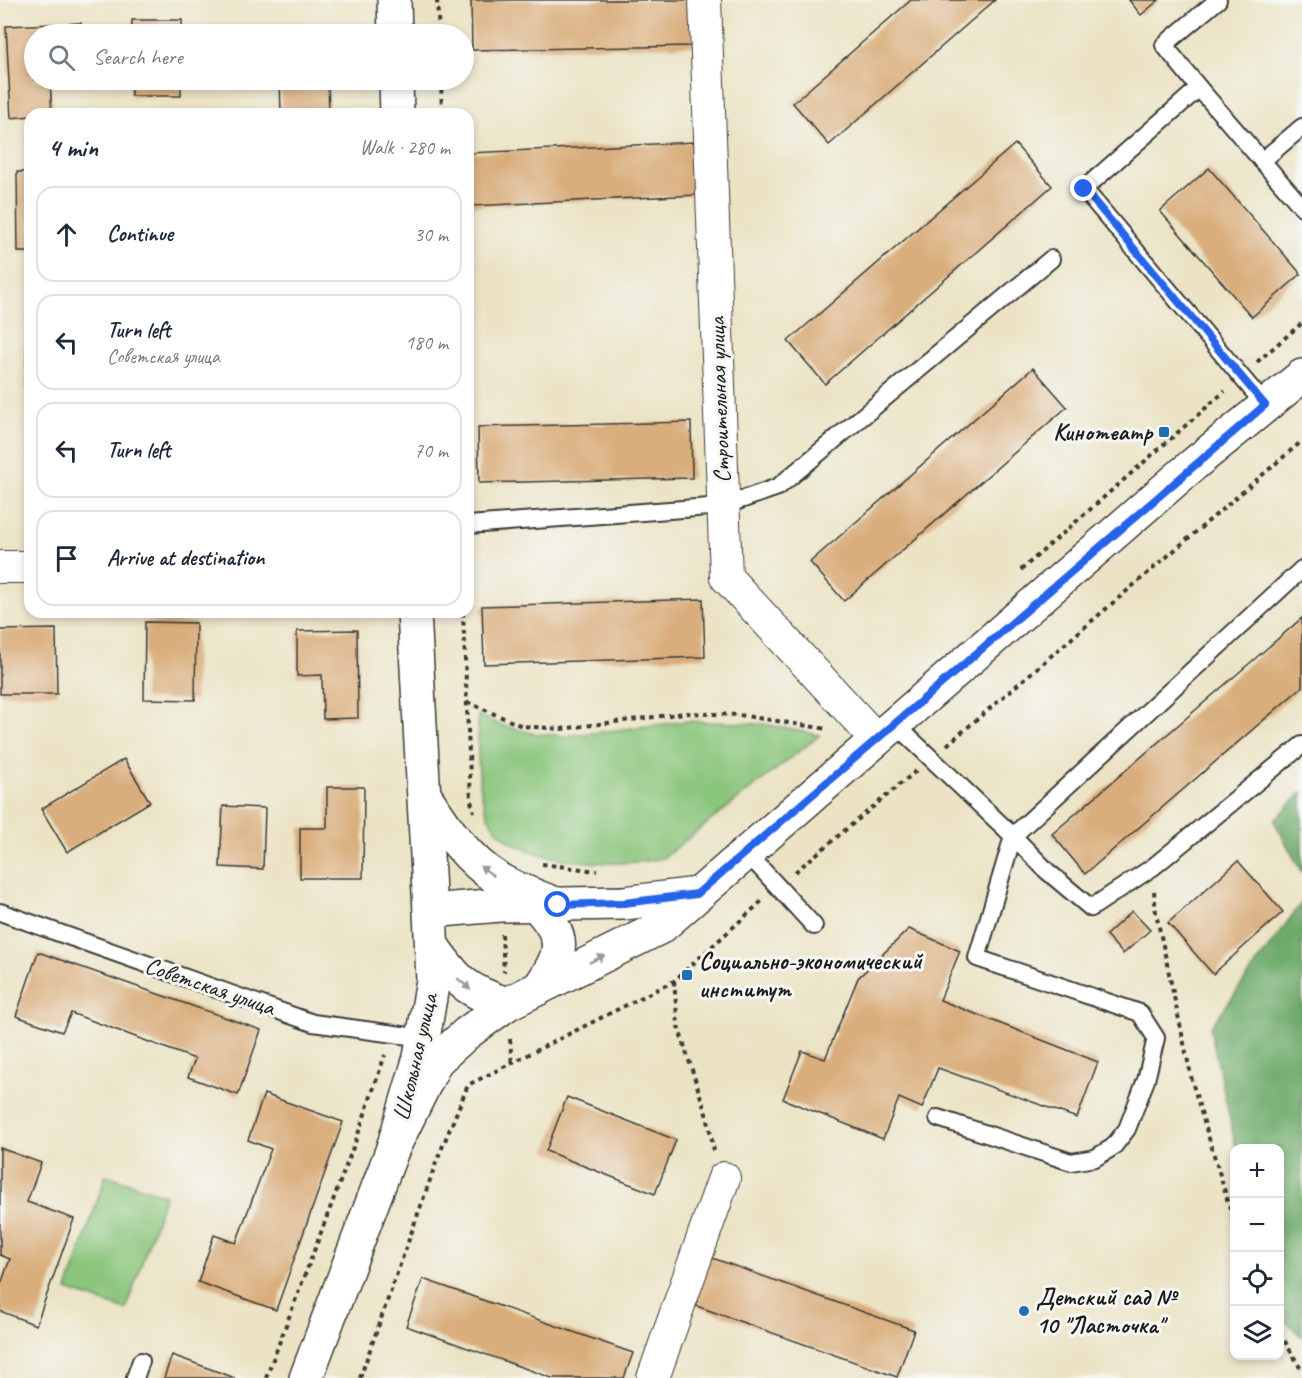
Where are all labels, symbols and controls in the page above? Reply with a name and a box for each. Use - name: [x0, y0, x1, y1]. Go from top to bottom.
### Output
- search box: [24, 24, 474, 90]
- icon: search: [45, 41, 78, 74]
- text: Search here: [93, 43, 183, 71]
- text: 4 min: [48, 131, 98, 164]
- text: Walk · 280 m: [360, 135, 450, 160]
- route end: [1070, 175, 1096, 201]
- icon: ahead: [50, 218, 83, 251]
- text: Continue: [107, 220, 173, 248]
- text: 30 m: [414, 222, 448, 247]
- street label: Строительная улица: [701, 315, 737, 483]
- text: Turn left: [107, 316, 171, 344]
- icon: left: [50, 326, 83, 359]
- text: 180 m: [405, 330, 448, 355]
- text: Советская улица: [107, 344, 220, 369]
- place label: Кинотеатр: [1053, 417, 1154, 447]
- marker: Кинотеатр: [1157, 425, 1171, 439]
- icon: left: [50, 434, 83, 467]
- text: Turn left: [107, 436, 171, 464]
- text: 70 m: [414, 438, 448, 463]
- icon: arrive: [50, 542, 83, 575]
- text: Arrive at destination: [107, 544, 264, 572]
- one-way arrow: [479, 865, 495, 877]
- route start: [544, 891, 570, 917]
- place label: Социально-экономический институт: [699, 946, 924, 1004]
- street label: Советская улица: [141, 950, 280, 1023]
- one-way arrow: [588, 955, 605, 964]
- marker: Социально-экономический институт: [680, 968, 694, 982]
- one-way arrow: [456, 977, 471, 990]
- street label: Школьная улица: [386, 988, 445, 1123]
- map controls: [1230, 1144, 1284, 1360]
- button: +: [1230, 1144, 1284, 1198]
- button: −: [1230, 1198, 1284, 1252]
- button: locate: [1230, 1252, 1284, 1306]
- place label: Детский сад № 10 "Ласточка": [1036, 1282, 1180, 1340]
- marker: Детский сад № 10 "Ласточка": [1017, 1304, 1031, 1318]
- button: layers: [1230, 1306, 1284, 1360]

